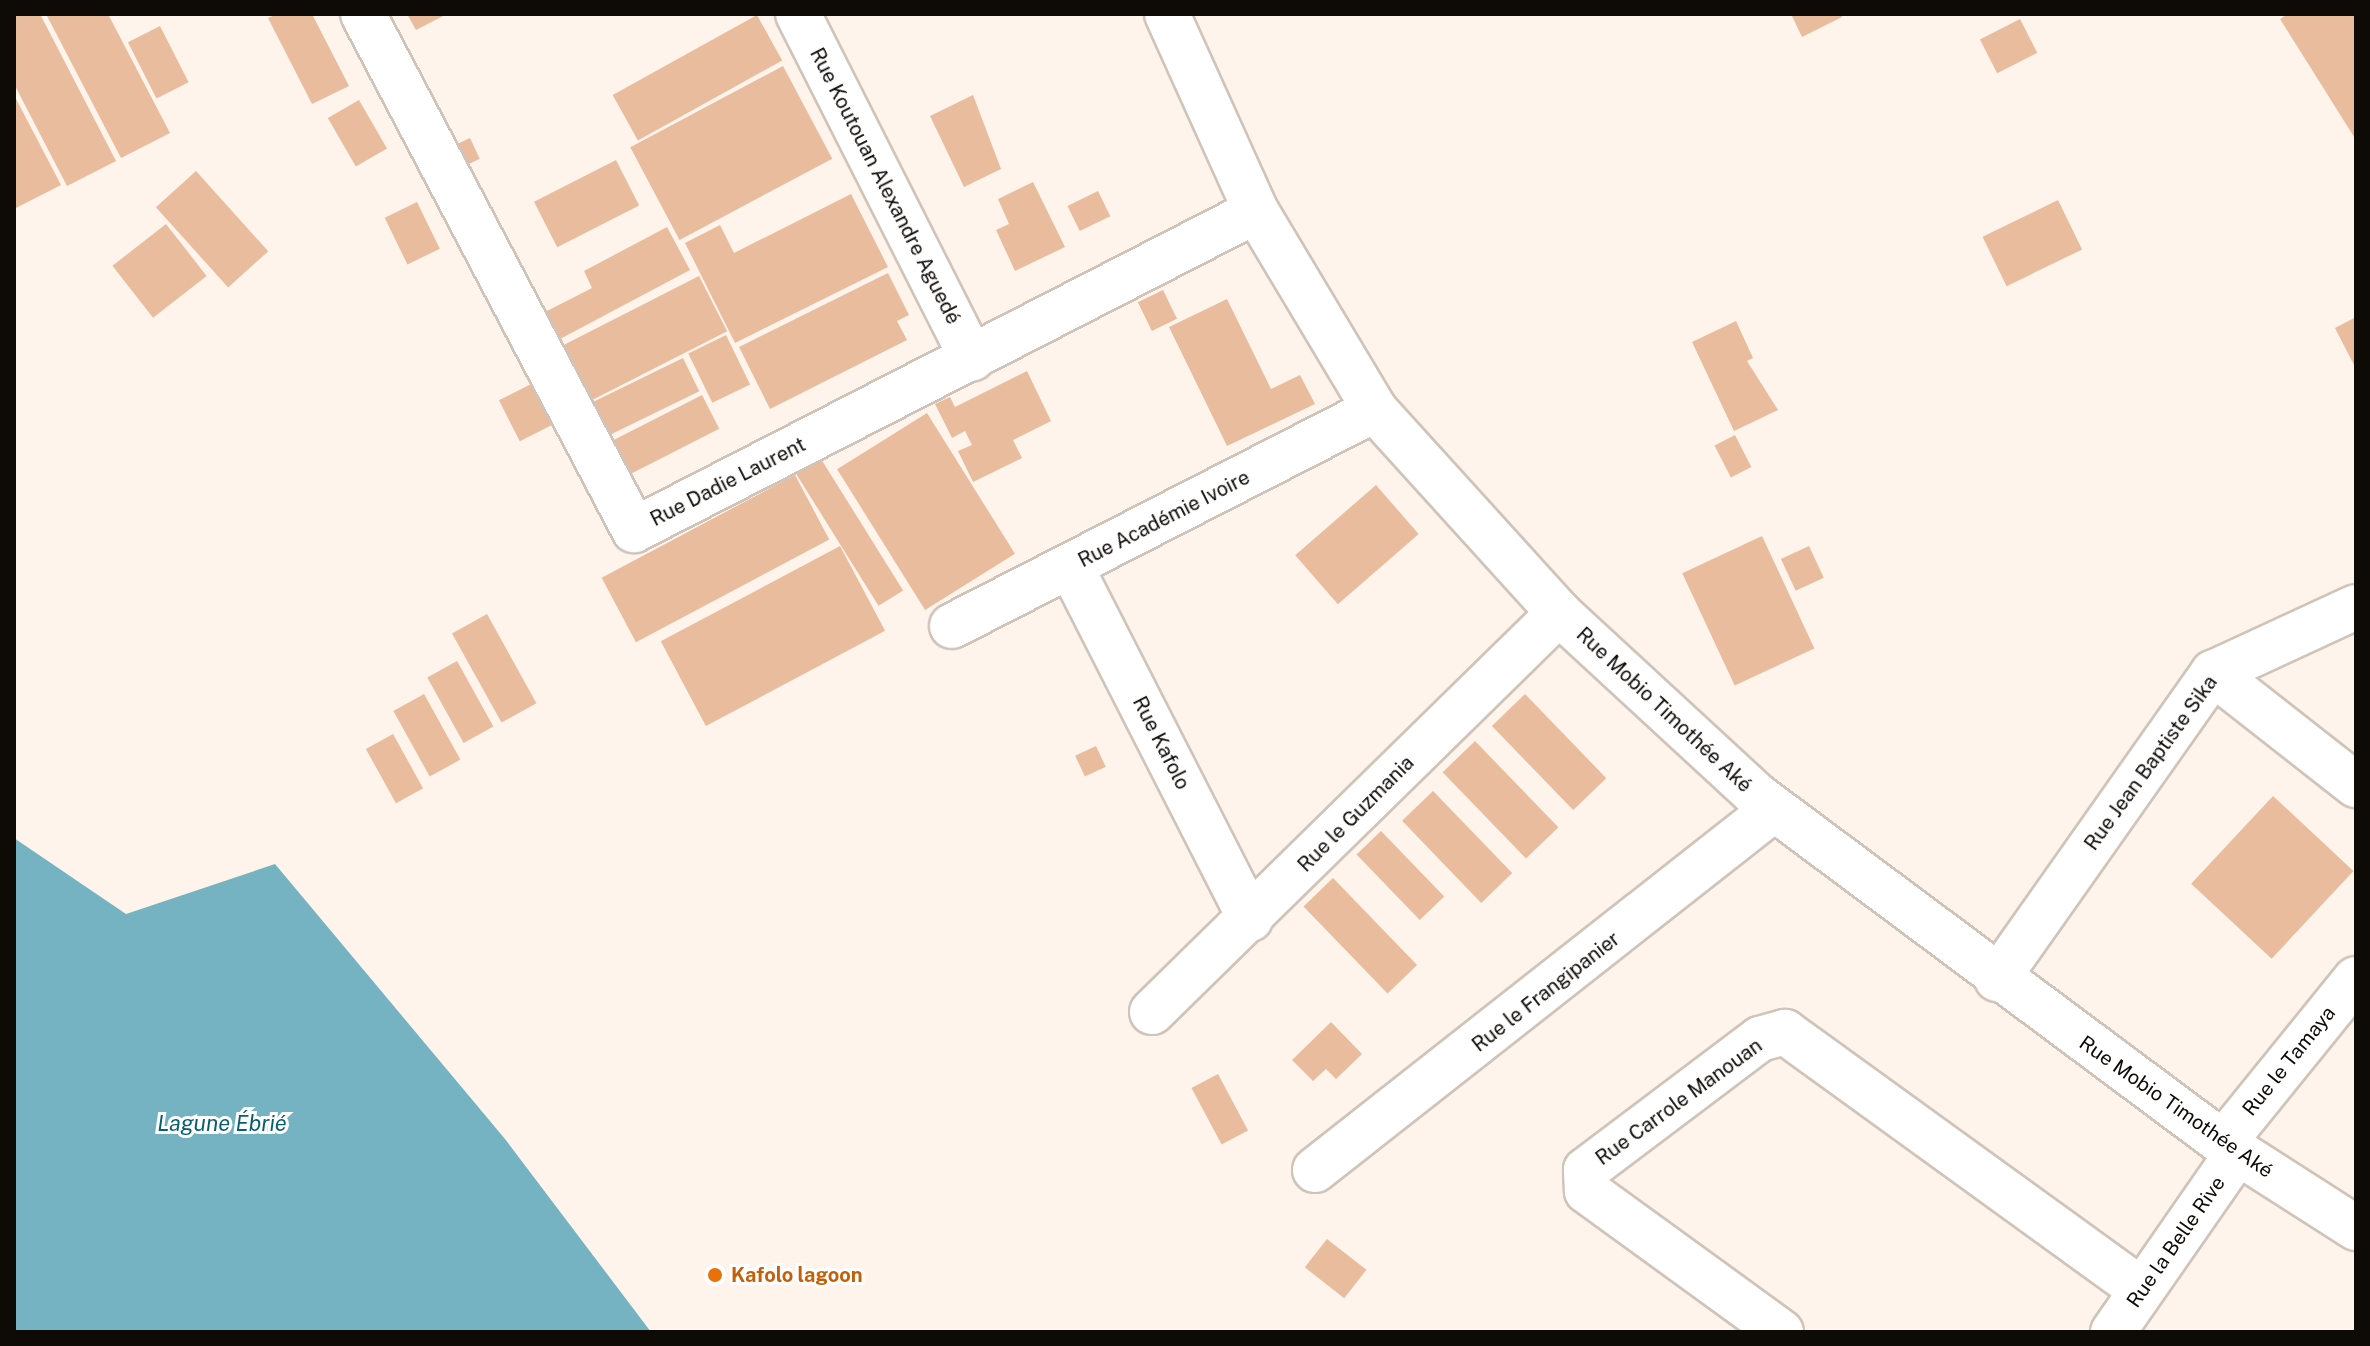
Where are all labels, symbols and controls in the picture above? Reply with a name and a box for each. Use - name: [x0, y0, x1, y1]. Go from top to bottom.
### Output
- street label: Rue Koutouan Alexandre Aguedé: [805, 44, 965, 328]
- street label: Rue Dadie Laurent: [646, 432, 810, 532]
- street label: Rue Académie Ivoire: [1074, 465, 1254, 573]
- street label: Rue Mobio Timothée Aké: [1571, 622, 1757, 798]
- street label: Rue Jean Baptiste Sika: [2079, 671, 2223, 855]
- street label: Rue Kafolo: [1127, 692, 1195, 794]
- street label: Rue le Guzmania: [1293, 751, 1419, 877]
- street label: Rue le Frangipanier: [1467, 927, 1625, 1057]
- street label: Rue le Tamaya: [2237, 1001, 2341, 1121]
- street label: Rue Mobio Timothée Aké: [2074, 1031, 2278, 1183]
- street label: Rue Carrole Manouan: [1591, 1033, 1767, 1171]
- water label: Lagune Ébrié: [157, 1111, 287, 1137]
- street label: Rue la Belle Rive: [2122, 1172, 2230, 1312]
- place label: Kafolo lagoon: [731, 1263, 863, 1287]
- marker: Kafolo lagoon: [706, 1266, 724, 1284]

